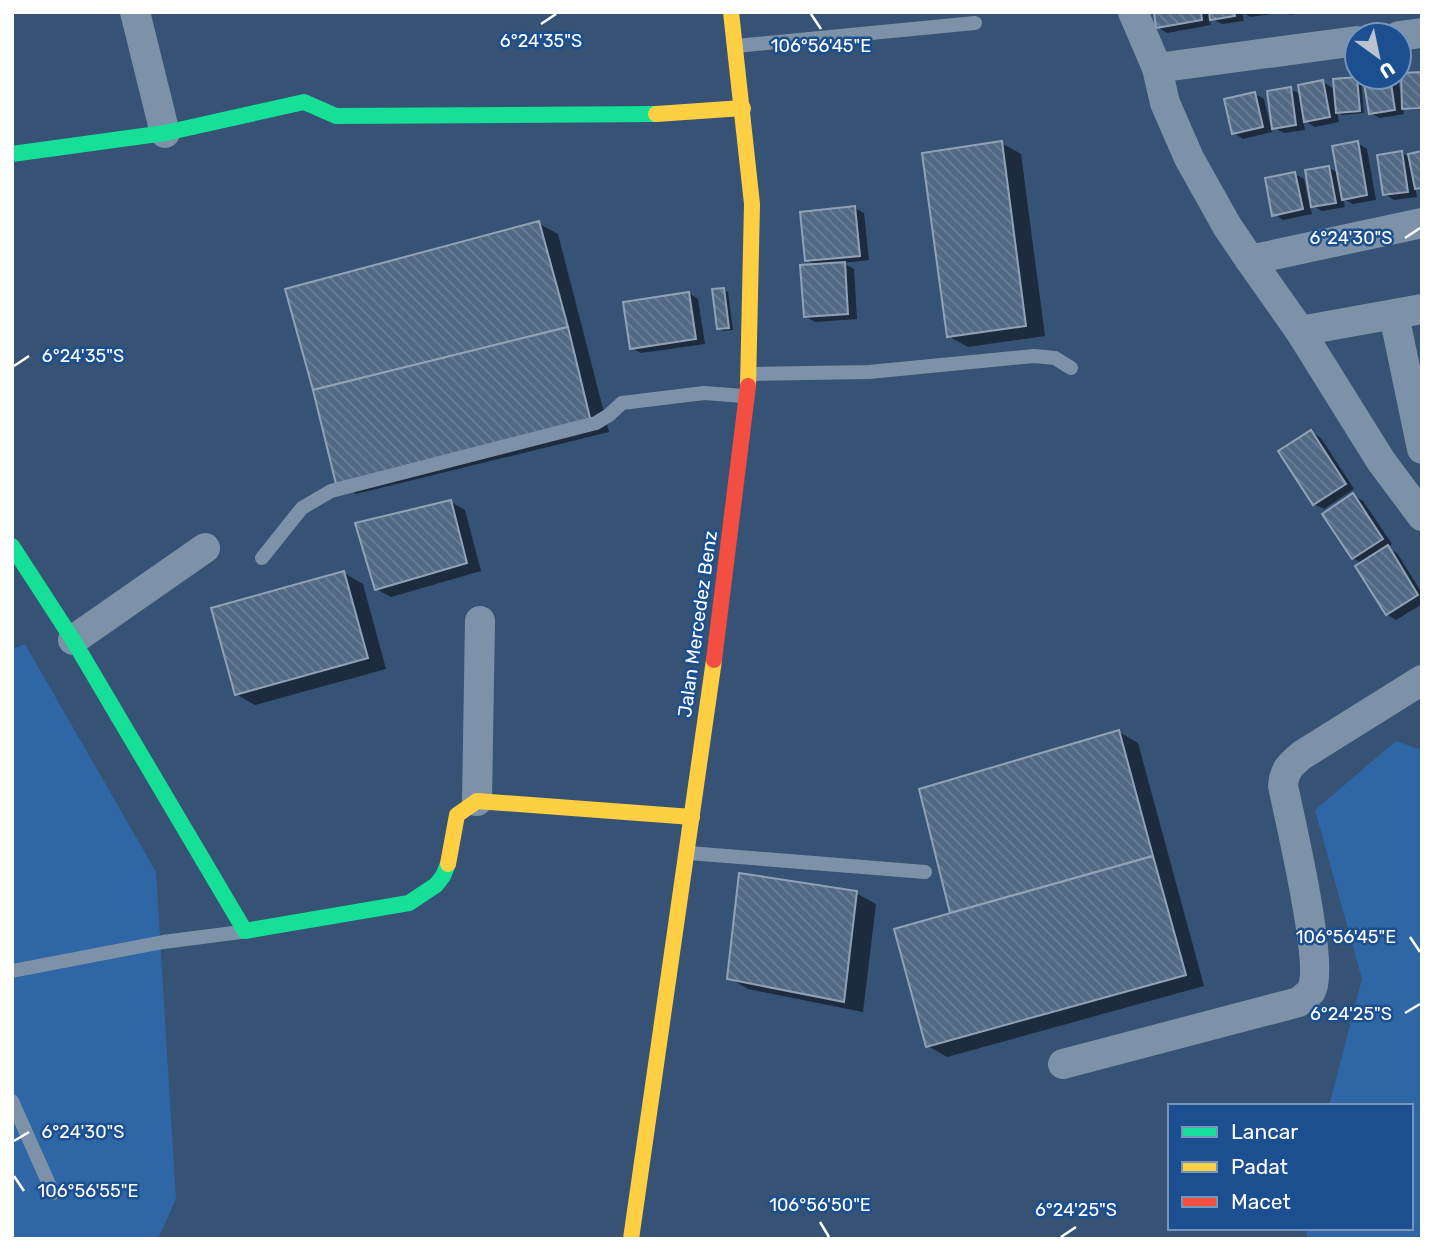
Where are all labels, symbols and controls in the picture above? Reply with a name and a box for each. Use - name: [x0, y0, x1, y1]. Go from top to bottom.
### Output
- north arrow: [1343, 21, 1413, 91]
- text: 6°24'35"S: [500, 30, 582, 52]
- text: 106°56'45"E: [771, 35, 871, 57]
- text: U: [1375, 56, 1399, 83]
- text: 6°24'30"S: [1309, 227, 1393, 249]
- text: 6°24'35"S: [42, 345, 124, 367]
- street label: Jalan Mercedez Benz: [673, 529, 722, 719]
- text: 106°56'45"E: [1296, 926, 1396, 948]
- text: 6°24'25"S: [1310, 1003, 1392, 1025]
- legend: [1168, 1104, 1413, 1230]
- text: Lancar: [1231, 1119, 1298, 1144]
- text: 6°24'30"S: [41, 1121, 125, 1143]
- text: Padat: [1231, 1154, 1288, 1179]
- text: 106°56'55"E: [38, 1180, 138, 1202]
- text: Macet: [1231, 1189, 1291, 1214]
- text: 106°56'50"E: [769, 1194, 871, 1216]
- text: 6°24'25"S: [1035, 1199, 1117, 1221]

